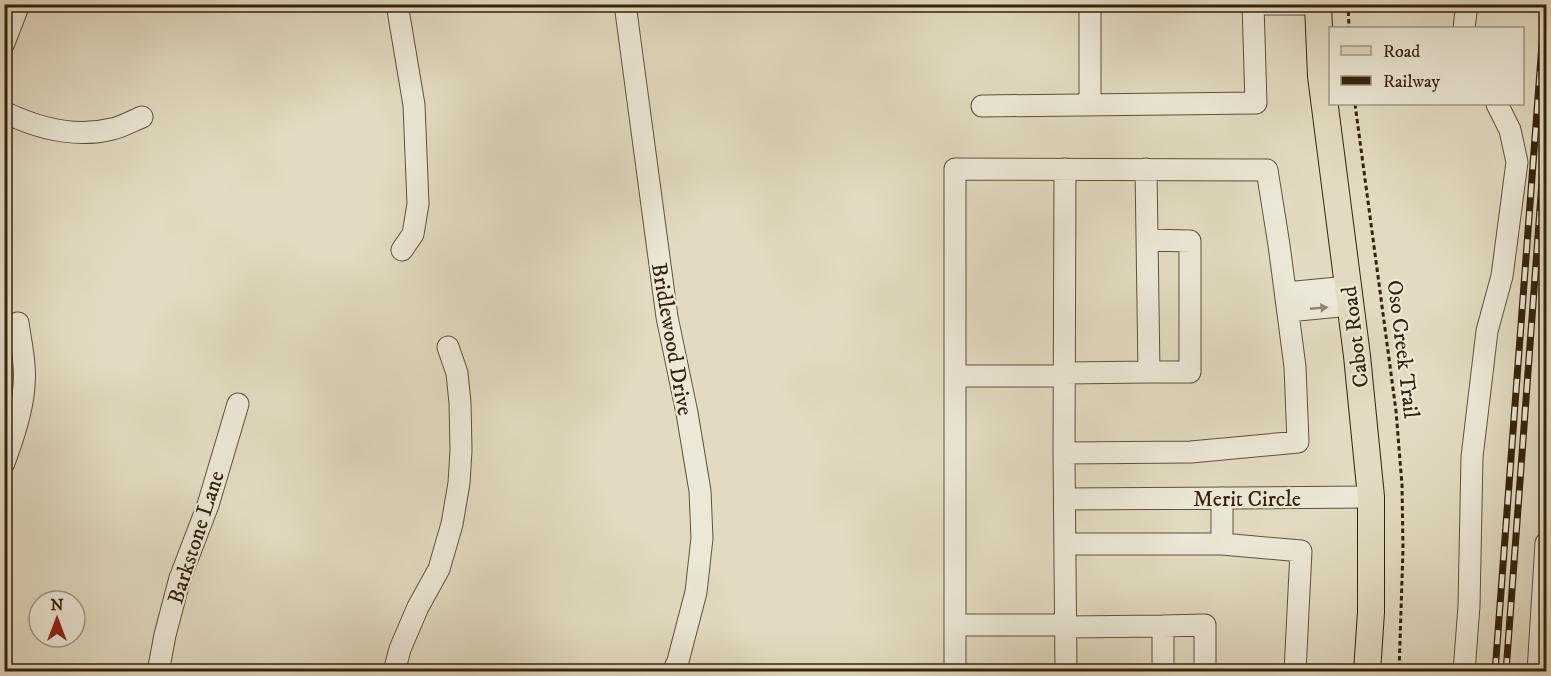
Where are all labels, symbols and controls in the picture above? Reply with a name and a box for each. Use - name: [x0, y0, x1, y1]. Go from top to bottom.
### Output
- legend: [1329, 27, 1524, 105]
- text: Road: [1383, 41, 1420, 63]
- text: Railway: [1383, 71, 1441, 93]
- street label: Bridlewood Drive: [645, 261, 698, 418]
- street label: Oso Creek Trail: [1381, 279, 1424, 420]
- street label: Cabot Road: [1336, 284, 1375, 389]
- one-way arrow: [1310, 303, 1329, 313]
- street label: Barkstone Lane: [162, 468, 231, 607]
- street label: Merit Circle: [1193, 486, 1301, 513]
- north arrow: [27, 589, 87, 649]
- text: N: [50, 595, 64, 615]

